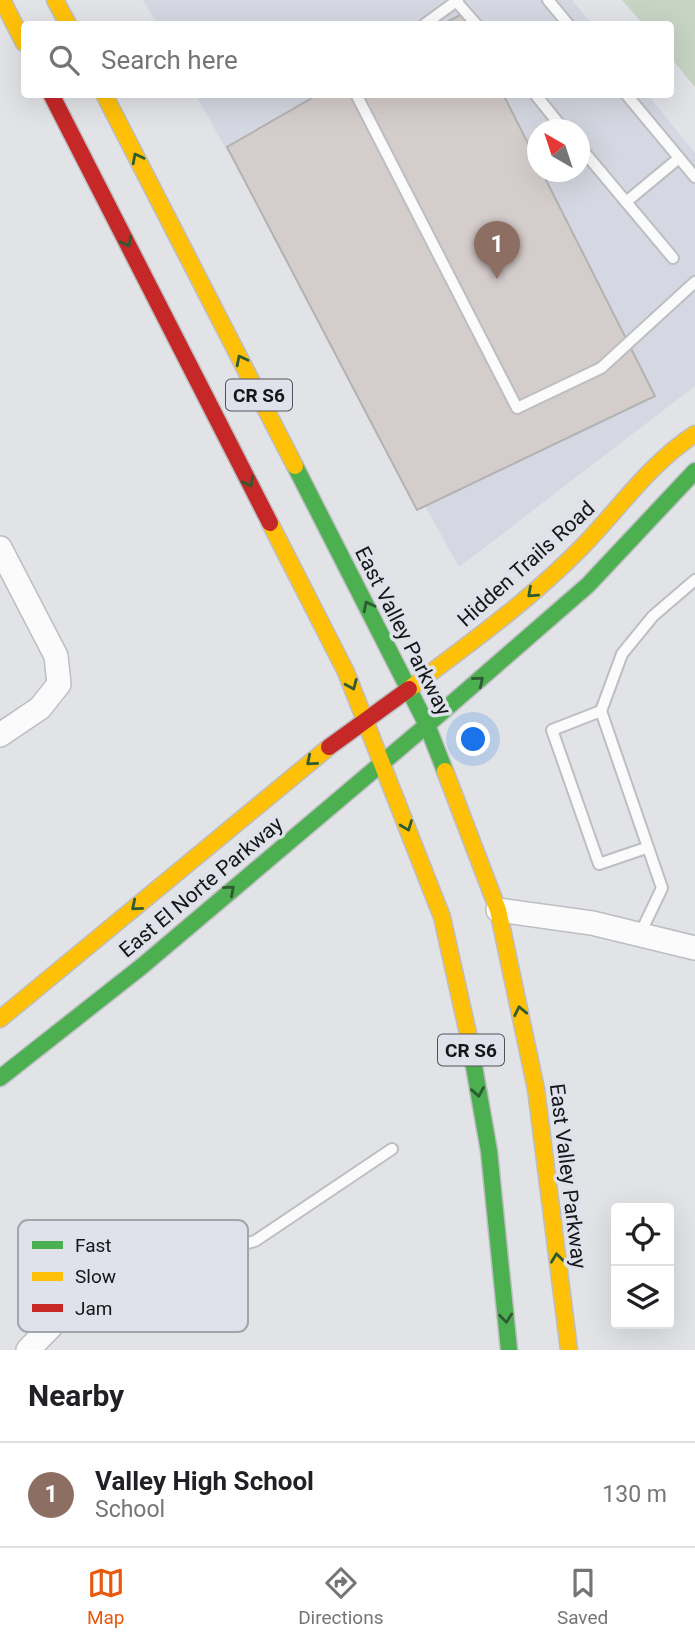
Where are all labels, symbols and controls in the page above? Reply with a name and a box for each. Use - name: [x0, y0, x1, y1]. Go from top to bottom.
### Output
- search box: [21, 21, 674, 98]
- icon: search: [45, 41, 83, 79]
- text: Search here: [101, 45, 238, 75]
- north arrow: [527, 119, 590, 182]
- one-way arrow: [131, 153, 145, 165]
- pin: 1: [474, 221, 520, 279]
- one-way arrow: [118, 235, 132, 248]
- one-way arrow: [236, 355, 249, 367]
- road number: CR S6: [226, 380, 292, 410]
- one-way arrow: [241, 475, 255, 487]
- street label: Hidden Trails Road: [453, 496, 599, 632]
- street label: East Valley Parkway: [350, 543, 456, 719]
- one-way arrow: [527, 585, 540, 597]
- one-way arrow: [362, 601, 376, 613]
- one-way arrow: [471, 677, 484, 689]
- one-way arrow: [344, 678, 358, 691]
- your location: [456, 722, 490, 756]
- one-way arrow: [307, 753, 319, 766]
- street label: East El Norte Parkway: [115, 812, 288, 962]
- one-way arrow: [398, 819, 412, 831]
- one-way arrow: [221, 886, 234, 898]
- one-way arrow: [132, 898, 144, 911]
- one-way arrow: [513, 1005, 528, 1017]
- road number: CR S6: [438, 1034, 504, 1066]
- street label: East Valley Parkway: [545, 1082, 591, 1270]
- one-way arrow: [470, 1086, 485, 1098]
- map controls: [611, 1203, 674, 1329]
- button: locate: [611, 1203, 674, 1266]
- legend: [18, 1220, 248, 1332]
- text: Fast: [75, 1234, 112, 1257]
- one-way arrow: [550, 1252, 565, 1264]
- text: Slow: [75, 1265, 116, 1288]
- button: layers: [611, 1266, 674, 1329]
- text: Jam: [75, 1297, 112, 1320]
- one-way arrow: [498, 1312, 513, 1323]
- text: Nearby: [28, 1378, 124, 1413]
- text: Valley High School: [95, 1466, 314, 1496]
- text: 1: [44, 1481, 58, 1508]
- text: 130 m: [602, 1481, 667, 1508]
- text: School: [95, 1496, 165, 1523]
- tab: Map: [87, 1564, 125, 1629]
- tab: Directions: [298, 1564, 383, 1629]
- tab: Saved: [557, 1564, 608, 1629]

